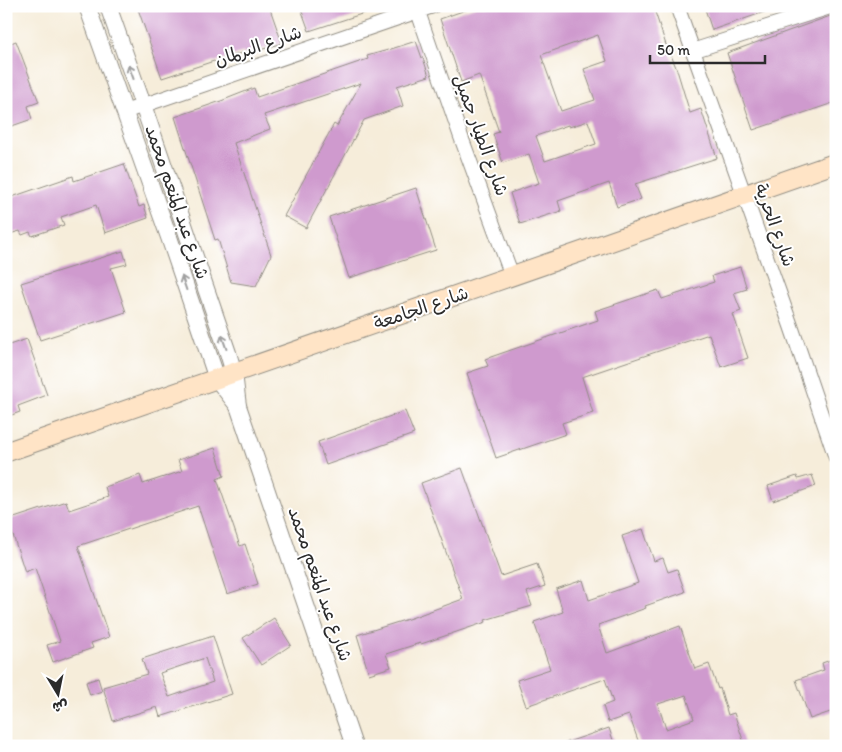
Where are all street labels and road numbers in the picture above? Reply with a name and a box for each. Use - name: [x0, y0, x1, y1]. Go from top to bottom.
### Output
- street label: شارع البرلمان: [211, 21, 305, 72]
- street label: شارع الطيار جميل: [448, 71, 513, 199]
- street label: شارع عبد المنعم محمد: [137, 122, 214, 283]
- street label: شارع الحرية: [749, 180, 800, 270]
- street label: شارع الجامعة: [371, 282, 472, 335]
- street label: شارع عبد المنعم محمد: [280, 504, 357, 665]

